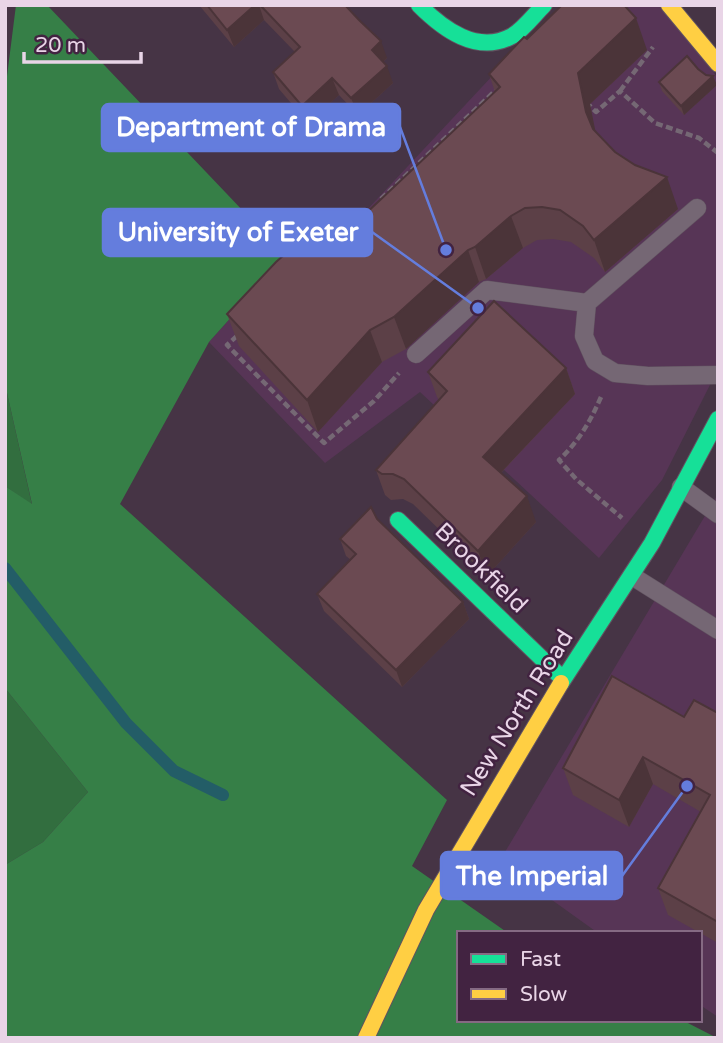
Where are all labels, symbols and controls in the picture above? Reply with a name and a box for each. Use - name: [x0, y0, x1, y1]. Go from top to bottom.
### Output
- scale bar: [24, 21, 142, 65]
- text: 20 m: [35, 33, 86, 58]
- callout: Department of Drama: [102, 104, 400, 151]
- text: Department of Drama: [116, 112, 386, 143]
- callout: University of Exeter: [103, 209, 372, 256]
- text: University of Exeter: [117, 217, 360, 248]
- street label: Brookfield: [429, 517, 533, 619]
- street label: New North Road: [454, 624, 580, 802]
- callout: The Imperial: [441, 852, 622, 899]
- text: The Imperial: [455, 861, 608, 892]
- legend: [457, 931, 702, 1022]
- text: Fast: [520, 947, 561, 972]
- text: Slow: [520, 982, 568, 1007]

